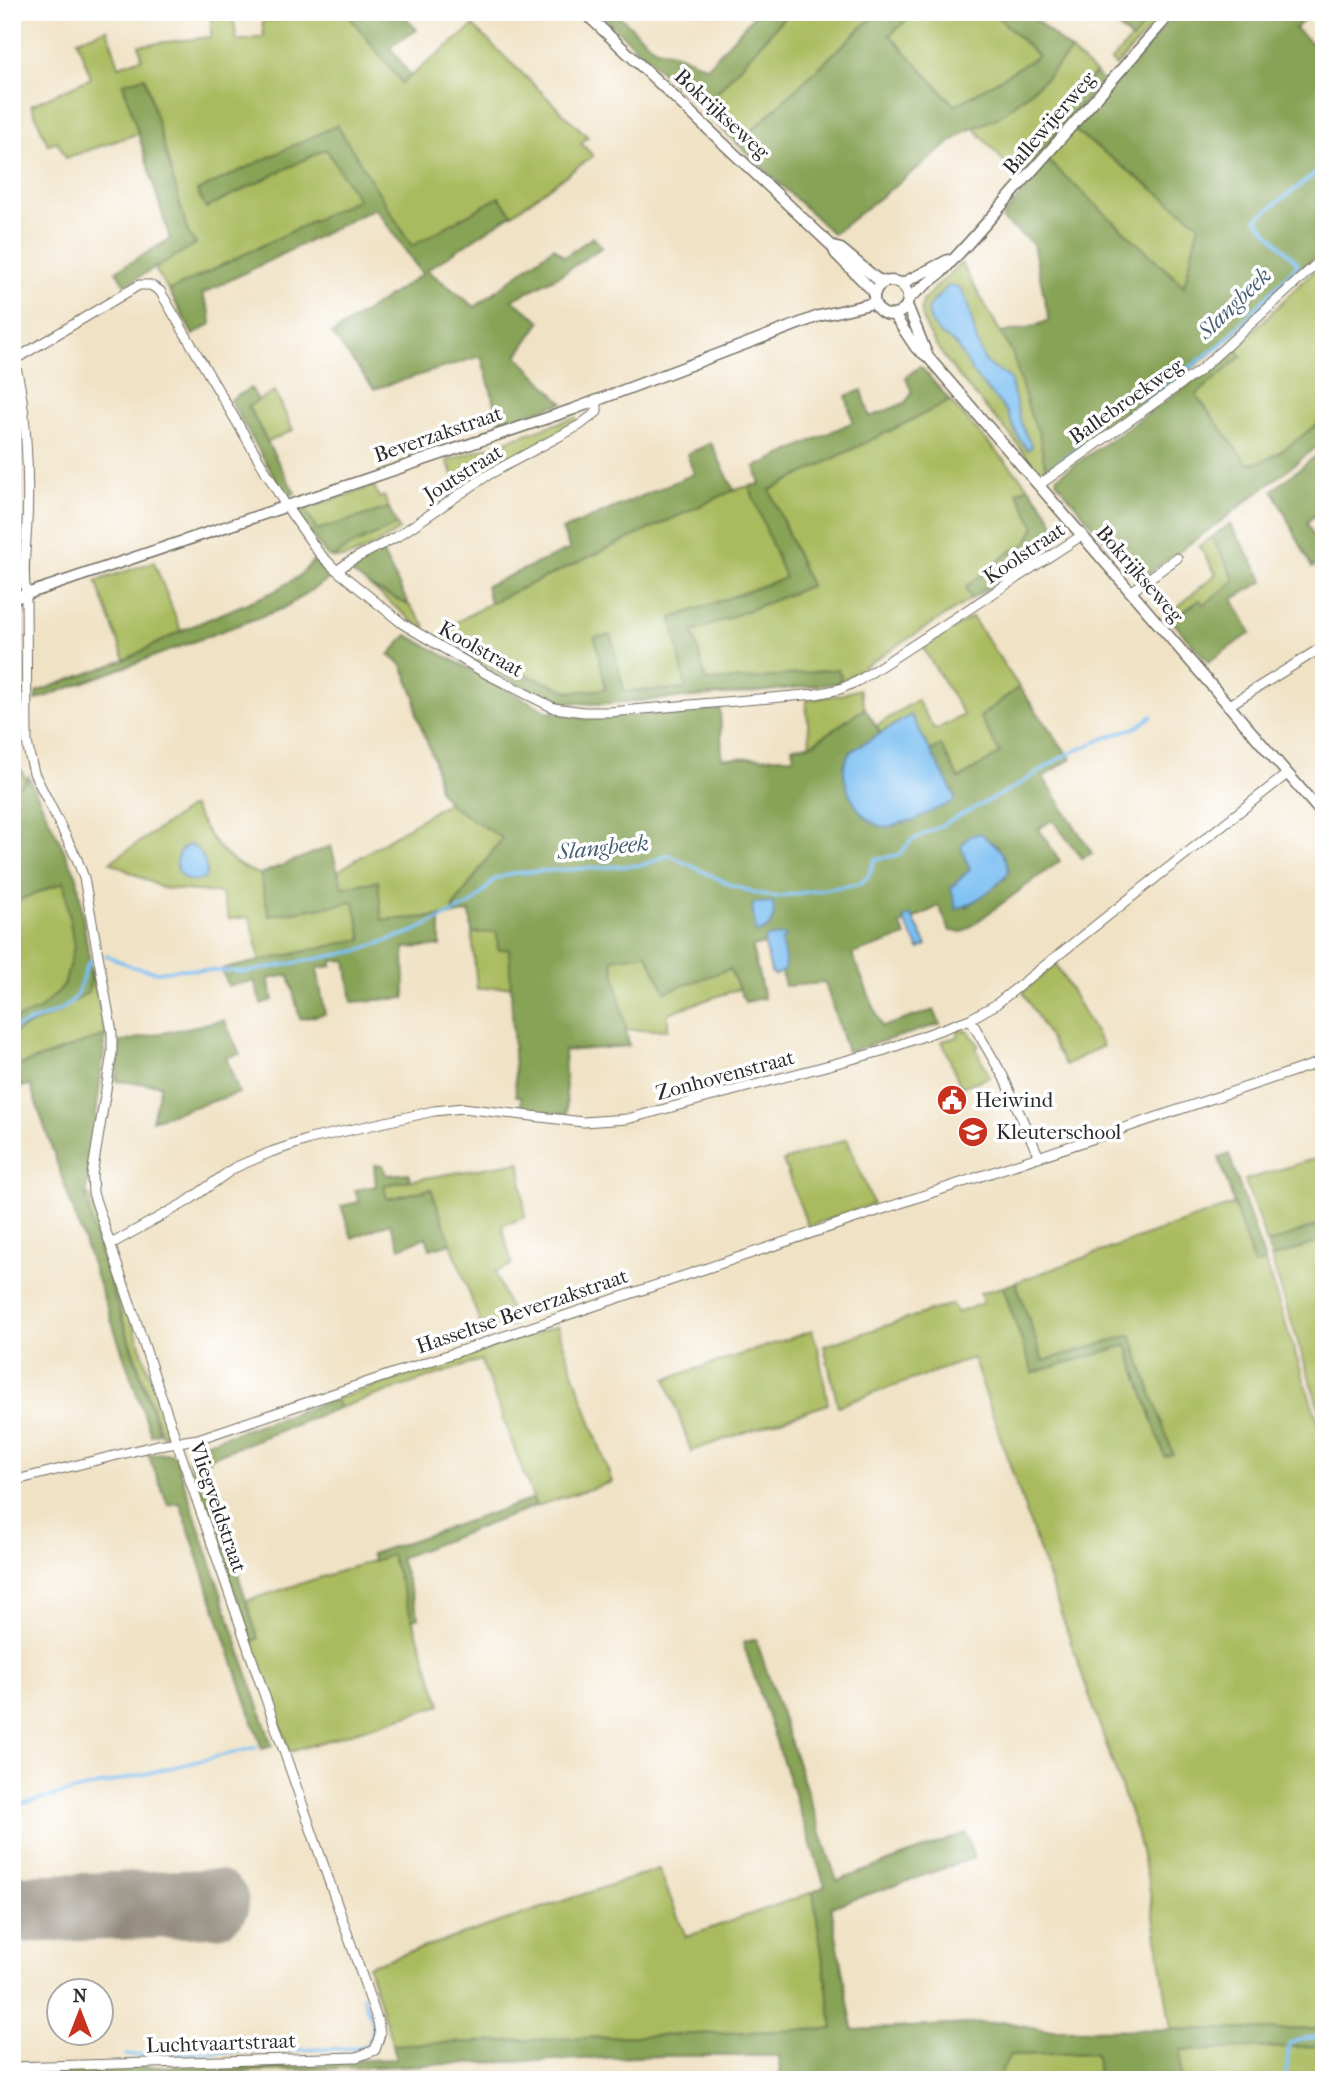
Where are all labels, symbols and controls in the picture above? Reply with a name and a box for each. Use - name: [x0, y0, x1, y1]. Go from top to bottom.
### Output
- street label: Bokrijkseweg: [670, 64, 775, 165]
- street label: Ballewijerweg: [998, 66, 1101, 179]
- water label: Slangbeek: [1191, 262, 1277, 346]
- street label: Ballebroekweg: [1064, 352, 1188, 449]
- street label: Beverzakstraat: [371, 401, 506, 467]
- street label: Joutstraat: [417, 439, 507, 508]
- street label: Koolstraat: [979, 517, 1070, 589]
- street label: Bokrijkseweg: [1091, 520, 1189, 628]
- street label: Koolstraat: [435, 616, 528, 682]
- water label: Slangbeek: [555, 829, 650, 866]
- street label: Zonhovenstraat: [653, 1045, 797, 1105]
- public building icon: Heiwind: [935, 1083, 969, 1117]
- place label: Heiwind: [975, 1088, 1054, 1112]
- school or university icon: Kleuterschool: [956, 1115, 990, 1149]
- place label: Kleuterschool: [996, 1120, 1122, 1144]
- street label: Hasseltse Beverzakstraat: [413, 1263, 631, 1358]
- street label: Vliegveldstraat: [184, 1438, 252, 1576]
- north arrow: [46, 1976, 116, 2046]
- text: N: [73, 1985, 88, 2007]
- street label: Luchtvaartstraat: [146, 2028, 297, 2058]

